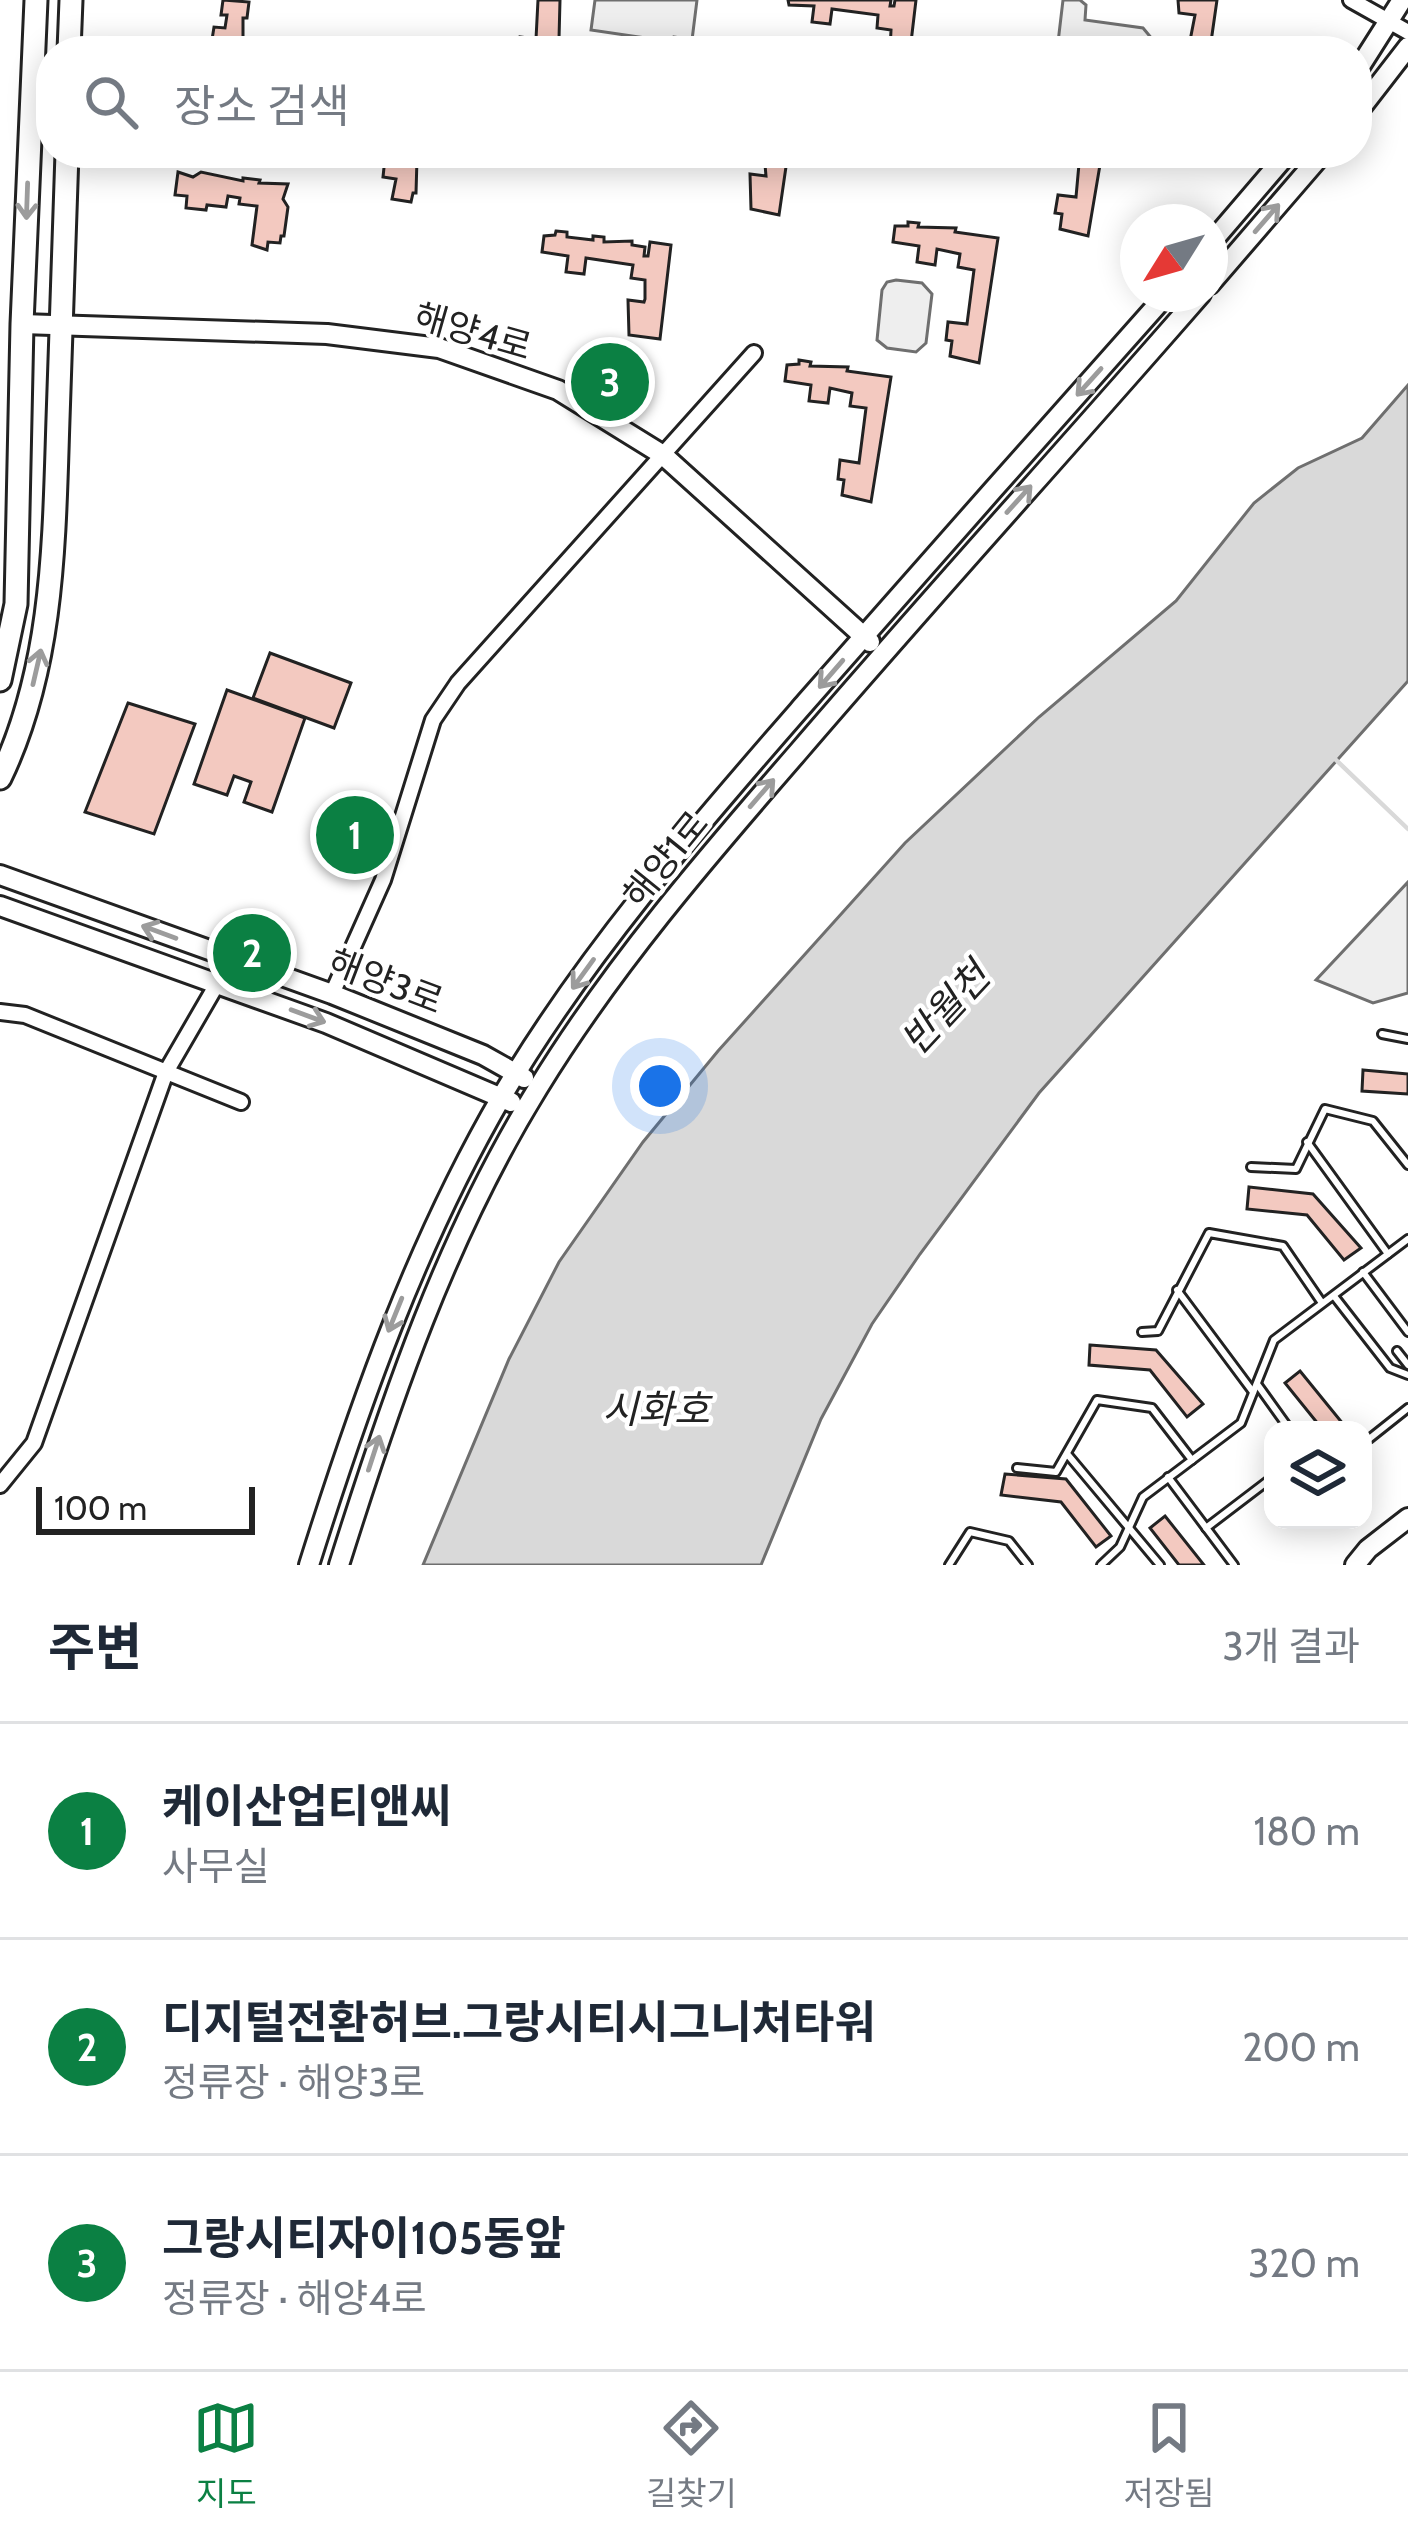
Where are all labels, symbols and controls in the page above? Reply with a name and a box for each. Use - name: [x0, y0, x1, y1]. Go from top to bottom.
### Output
- search box: [36, 36, 1372, 168]
- icon: search: [78, 69, 144, 135]
- text: 장소 검색: [174, 79, 350, 133]
- one-way arrow: [15, 181, 38, 220]
- north arrow: [1120, 204, 1228, 312]
- one-way arrow: [1252, 204, 1280, 234]
- street label: 해양4로: [409, 293, 537, 369]
- pin: 3: [571, 337, 649, 427]
- one-way arrow: [1076, 366, 1103, 396]
- one-way arrow: [1005, 485, 1032, 515]
- one-way arrow: [27, 649, 49, 687]
- one-way arrow: [818, 658, 845, 689]
- one-way arrow: [748, 778, 776, 809]
- pin: 1: [316, 790, 394, 880]
- street label: 해양1로: [613, 802, 717, 916]
- pin: 2: [213, 908, 291, 998]
- one-way arrow: [141, 920, 178, 941]
- street label: 해양3로: [323, 939, 449, 1023]
- water label: 반월천: [891, 949, 1002, 1064]
- one-way arrow: [570, 957, 596, 990]
- one-way arrow: [289, 1007, 326, 1028]
- your location: [630, 1056, 690, 1116]
- one-way arrow: [383, 1296, 405, 1333]
- water label: 시화호: [602, 1385, 713, 1433]
- map controls: [1264, 1421, 1372, 1529]
- button: layers: [1264, 1421, 1372, 1529]
- one-way arrow: [365, 1435, 387, 1473]
- scale bar: [36, 1481, 255, 1534]
- text: 100 m: [54, 1488, 147, 1528]
- text: 주변: [48, 1616, 142, 1678]
- text: 3개 결과: [1222, 1622, 1360, 1670]
- text: 케이산업티앤씨: [162, 1779, 452, 1833]
- text: 1: [80, 1807, 94, 1855]
- text: 180 m: [1253, 1807, 1360, 1855]
- text: 사무실: [162, 1842, 270, 1890]
- text: 디지털전환허브.그랑시티시그니처타워: [162, 1995, 876, 2049]
- text: 2: [77, 2023, 97, 2071]
- text: 200 m: [1242, 2023, 1360, 2071]
- text: 정류장 · 해양3로: [162, 2058, 425, 2106]
- text: 그랑시티자이105동앞: [162, 2211, 566, 2265]
- text: 3: [76, 2239, 98, 2287]
- text: 320 m: [1248, 2239, 1360, 2287]
- text: 정류장 · 해양4로: [162, 2274, 427, 2322]
- tab: 지도: [193, 2395, 259, 2515]
- tab: 길찾기: [646, 2395, 737, 2515]
- tab: 저장됨: [1124, 2395, 1215, 2515]

